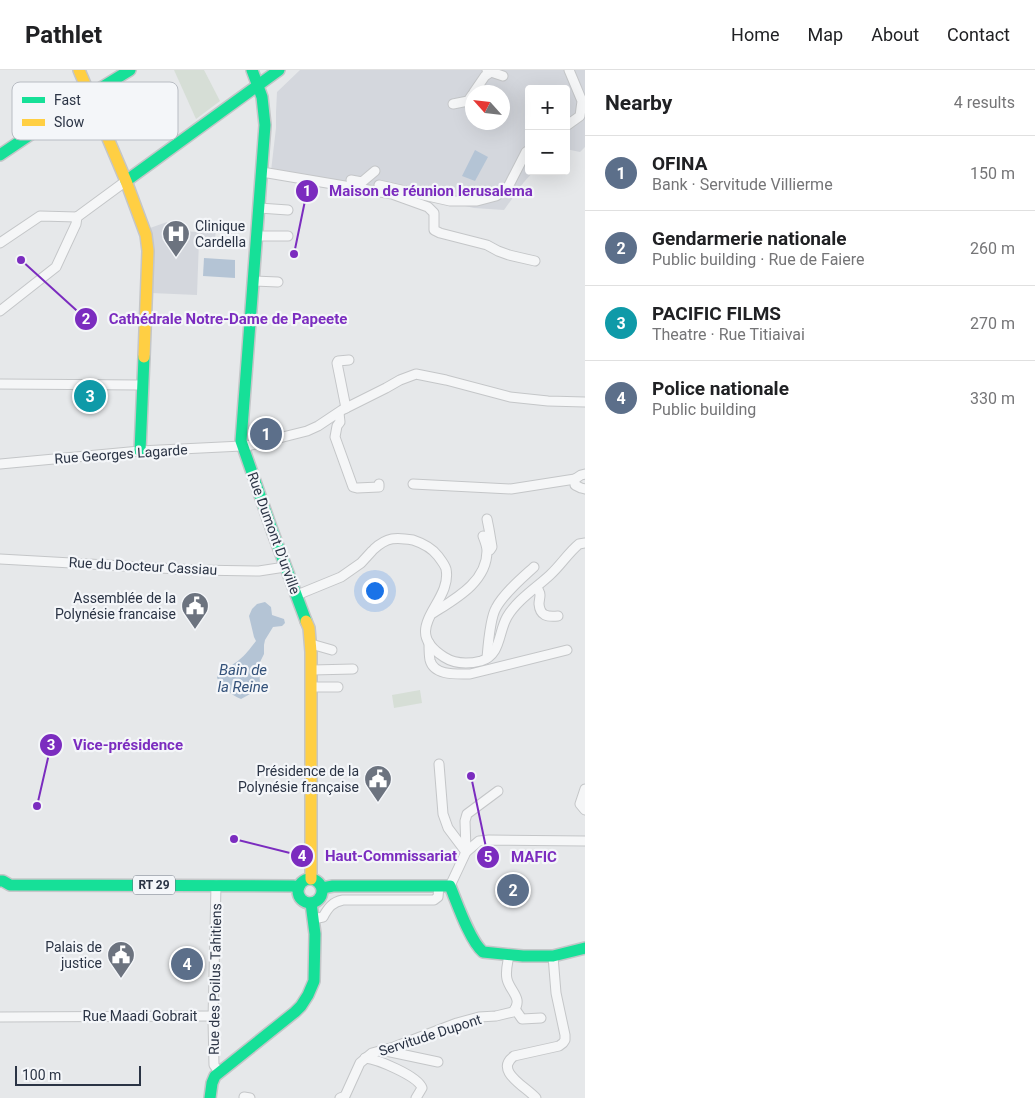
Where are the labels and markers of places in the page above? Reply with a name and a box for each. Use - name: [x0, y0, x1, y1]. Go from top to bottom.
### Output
- callout: Maison de réunion Ierusalema: [295, 176, 543, 206]
- place label: Clinique Cardella: [195, 218, 246, 250]
- hospital icon: Clinique Cardella: [161, 219, 191, 258]
- callout: Cathédrale Notre-Dame de Papeete: [74, 304, 357, 334]
- pin: 3: [74, 377, 106, 415]
- pin: 1: [250, 415, 282, 453]
- place label: Assemblée de la Polynésie francaise: [55, 590, 176, 622]
- public building icon: Assemblée de la Polynésie francaise: [180, 591, 210, 630]
- callout: Vice-présidence: [38, 730, 193, 760]
- place label: Présidence de la Polynésie française: [238, 763, 359, 795]
- public building icon: Présidence de la Polynésie française: [363, 764, 393, 803]
- callout: Haut-Commissariat: [290, 841, 467, 871]
- callout: MAFIC: [476, 842, 567, 872]
- pin: 2: [497, 871, 529, 909]
- place label: Palais de justice: [45, 939, 102, 971]
- public building icon: Palais de justice: [106, 940, 136, 979]
- pin: 4: [171, 945, 203, 983]

